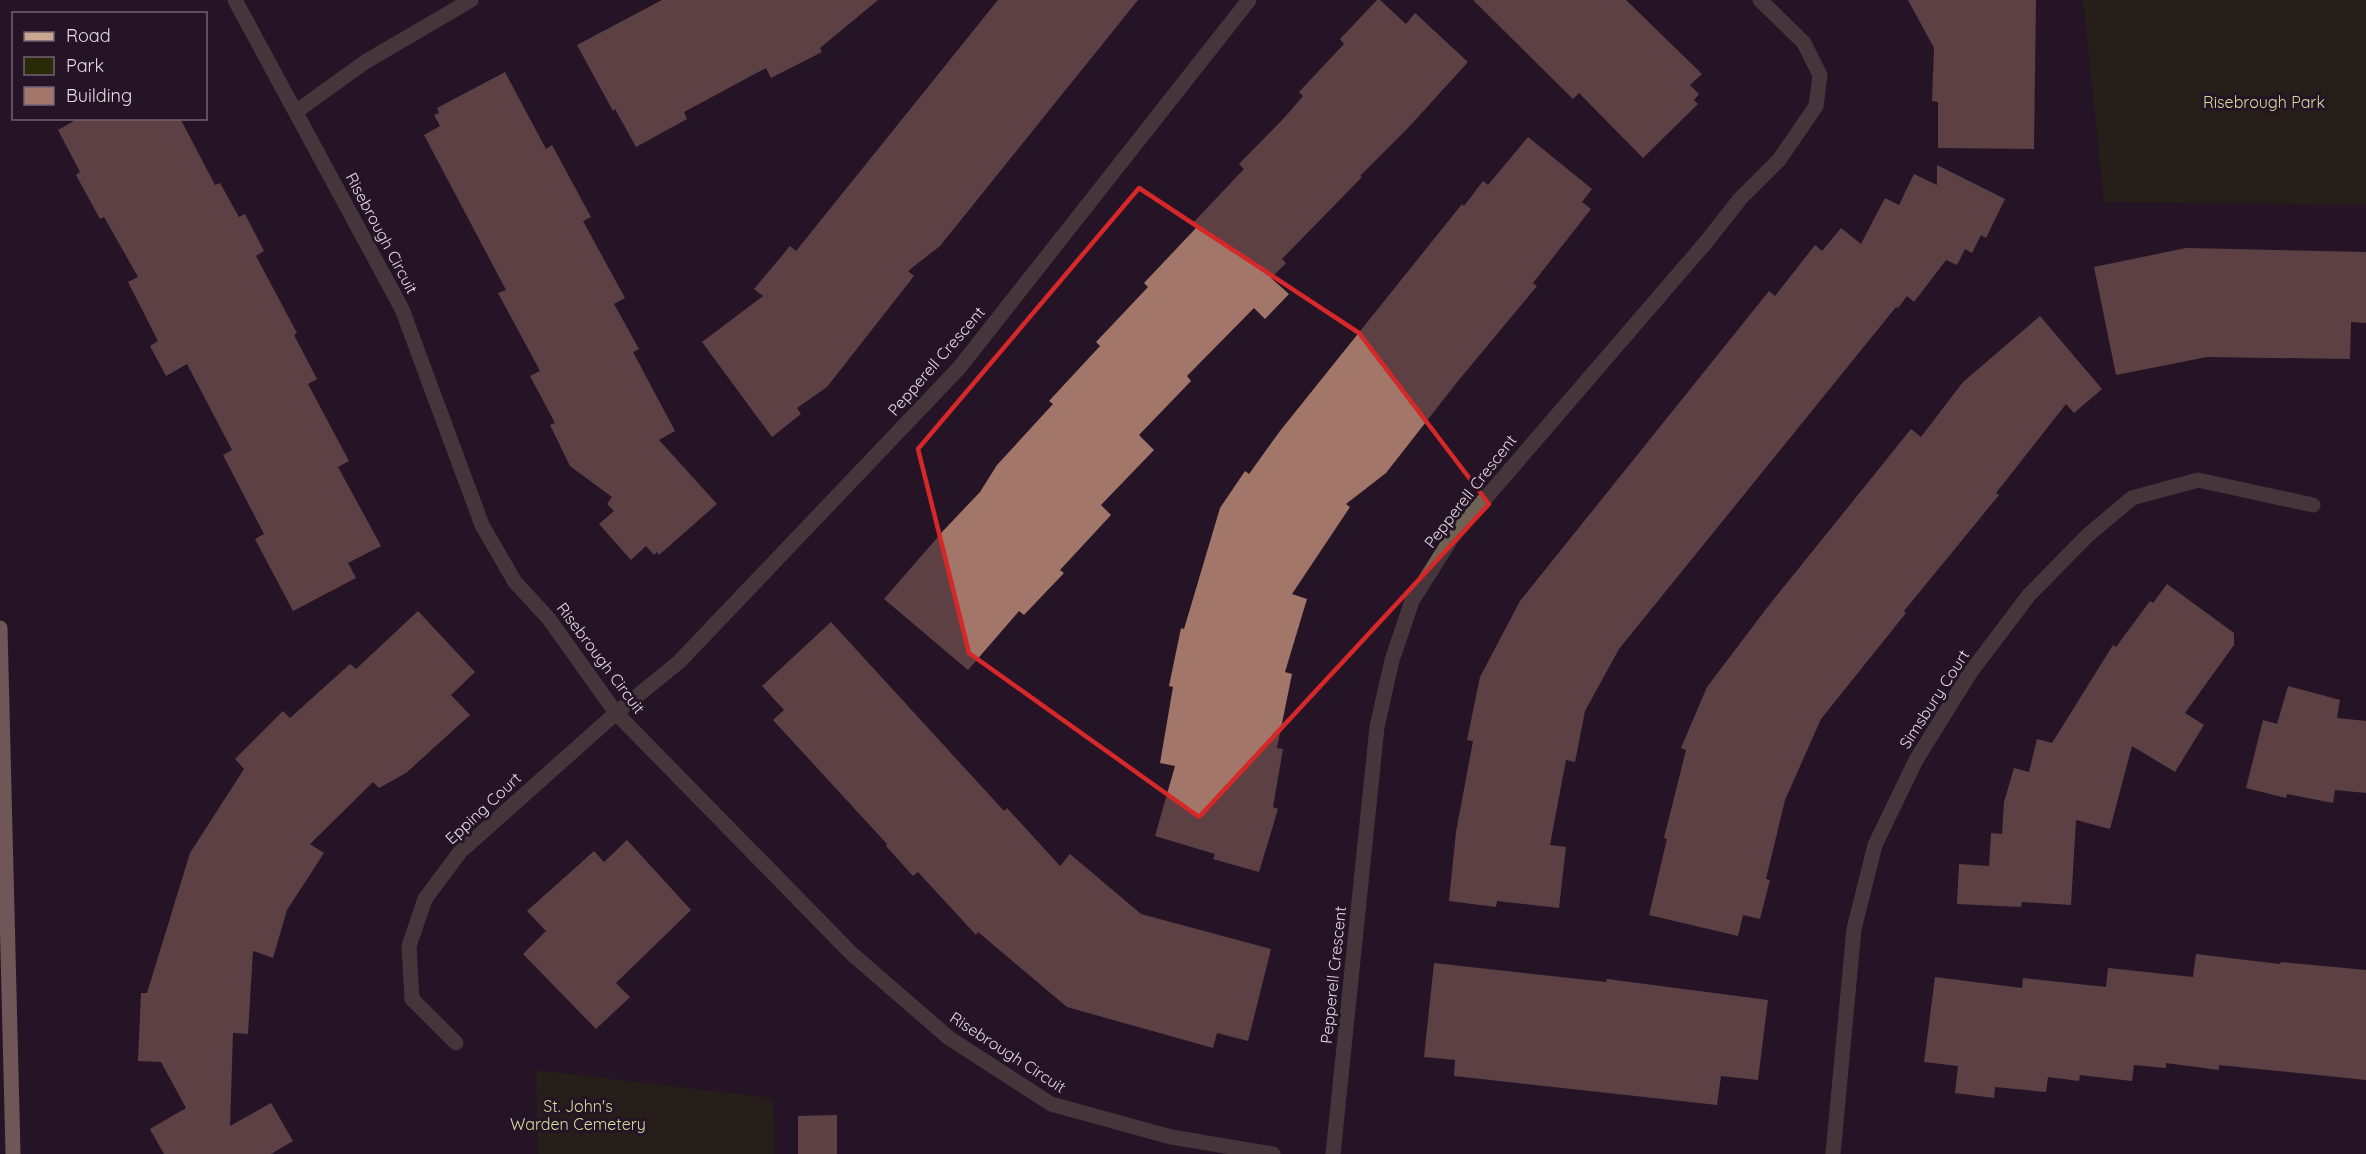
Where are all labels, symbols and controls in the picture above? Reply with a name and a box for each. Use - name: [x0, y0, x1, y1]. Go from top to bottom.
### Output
- legend: [12, 12, 207, 120]
- text: Road: [66, 24, 111, 47]
- text: Park: [66, 54, 104, 77]
- text: Building: [66, 84, 132, 107]
- park label: Risebrough Park: [2203, 92, 2325, 112]
- street label: Risebrough Circuit: [342, 169, 422, 297]
- street label: Pepperell Crescent: [883, 302, 989, 420]
- street label: Pepperell Crescent: [1420, 430, 1520, 552]
- street label: Risebrough Circuit: [553, 598, 649, 718]
- street label: Simsbury Court: [1895, 646, 1973, 752]
- street label: Epping Court: [441, 768, 525, 848]
- street label: Pepperell Crescent: [1316, 905, 1350, 1045]
- street label: Risebrough Circuit: [946, 1007, 1070, 1097]
- park label: St. John's Warden Cemetery: [510, 1096, 646, 1134]

